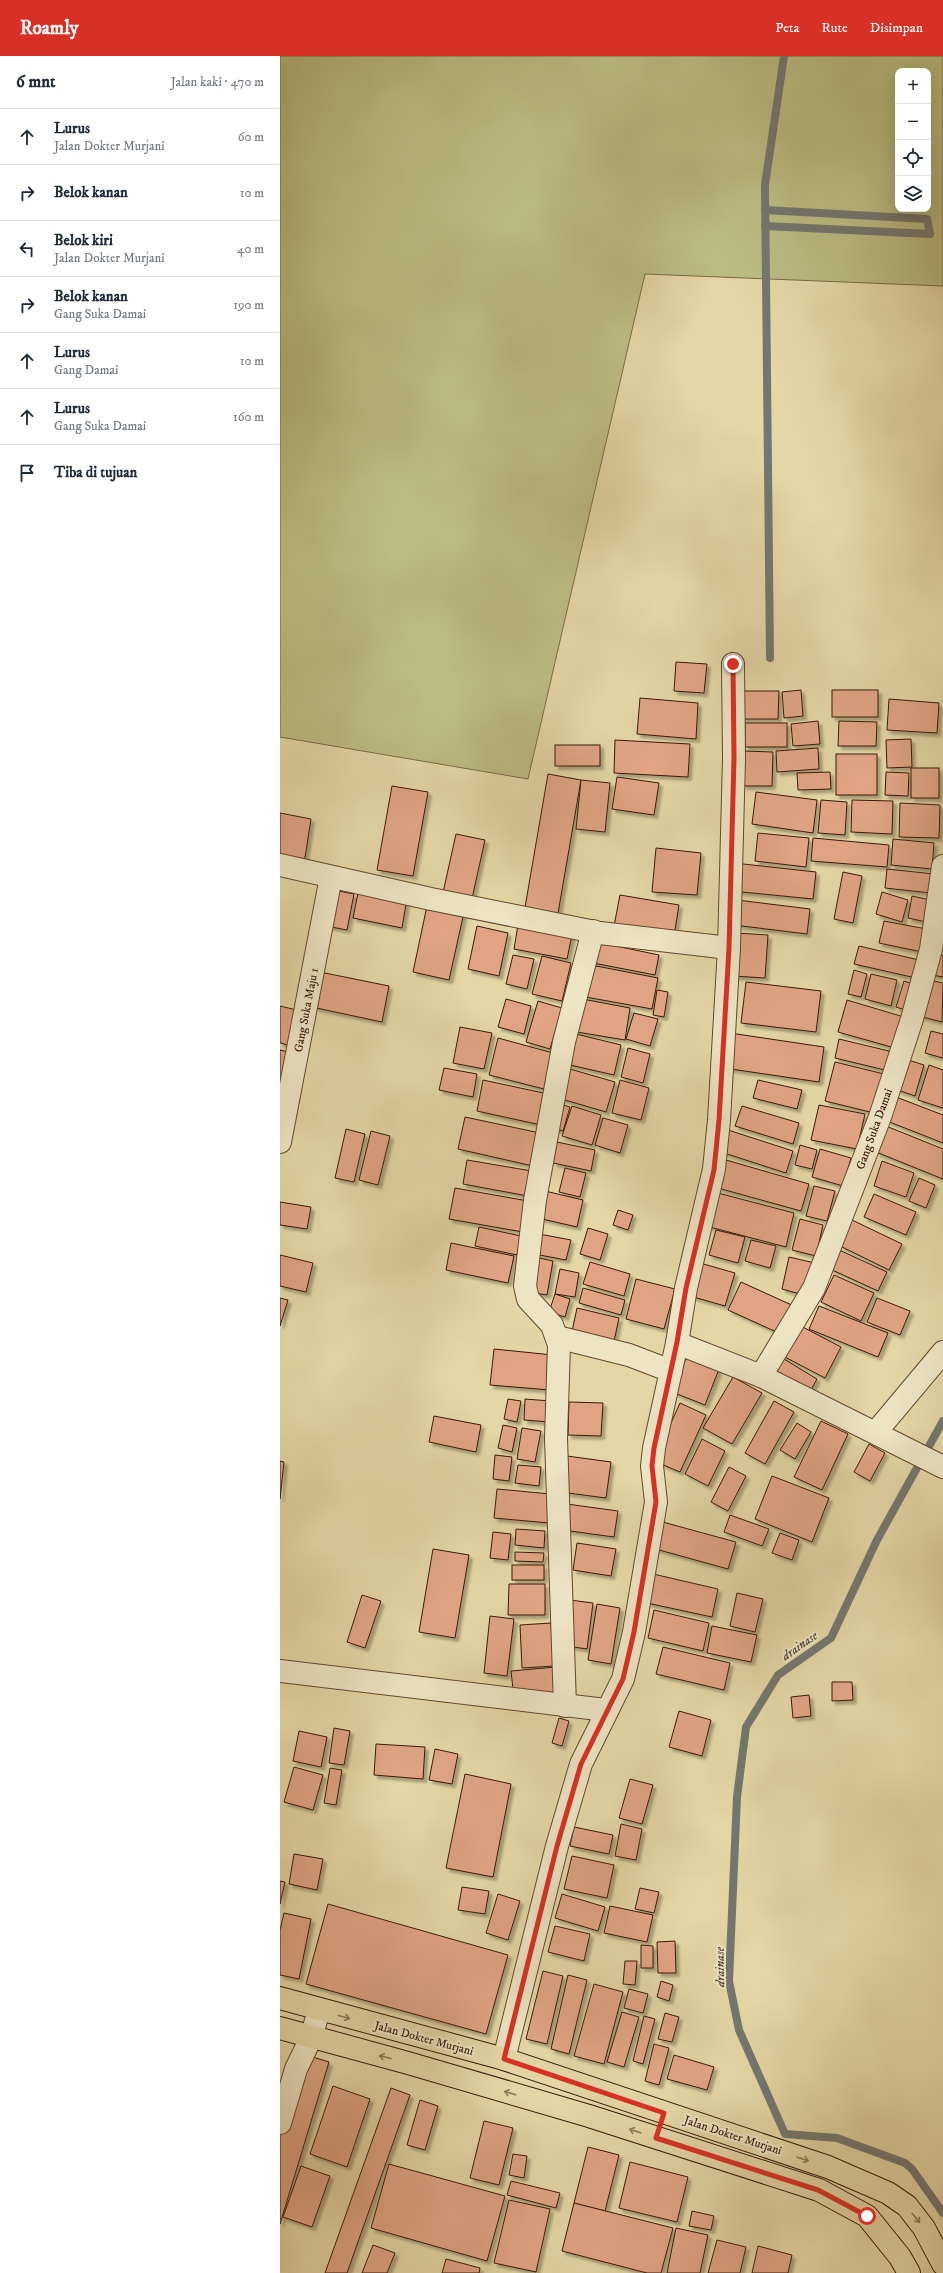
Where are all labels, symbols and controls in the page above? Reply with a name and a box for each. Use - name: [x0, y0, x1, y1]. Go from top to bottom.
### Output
- text: Roamly: [20, 17, 79, 40]
- text: Peta: [775, 19, 800, 37]
- text: Rute: [822, 19, 848, 37]
- text: Disimpan: [870, 19, 923, 37]
- map controls: [895, 68, 931, 212]
- button: +: [895, 68, 931, 104]
- text: 6 mnt: [16, 71, 56, 93]
- text: Jalan kaki · 470 m: [171, 74, 264, 90]
- button: −: [895, 104, 931, 140]
- text: Lurus: [54, 119, 90, 138]
- icon: ahead: [16, 126, 38, 148]
- text: 60 m: [238, 129, 264, 145]
- text: Jalan Dokter Murjani: [54, 138, 165, 154]
- button: locate: [895, 140, 931, 176]
- button: layers: [895, 176, 931, 212]
- icon: right: [16, 182, 38, 204]
- text: Belok kanan: [54, 183, 128, 202]
- text: 10 m: [240, 185, 264, 201]
- text: Belok kiri: [54, 231, 113, 250]
- icon: left: [16, 238, 38, 260]
- text: 40 m: [237, 241, 264, 257]
- text: Jalan Dokter Murjani: [54, 250, 165, 266]
- text: Belok kanan: [54, 287, 128, 306]
- icon: right: [16, 294, 38, 316]
- text: 190 m: [233, 297, 264, 313]
- text: Gang Suka Damai: [54, 306, 146, 322]
- text: Lurus: [54, 343, 90, 362]
- icon: ahead: [16, 350, 38, 372]
- text: 10 m: [240, 353, 264, 369]
- text: Gang Damai: [54, 362, 118, 378]
- text: Lurus: [54, 399, 90, 418]
- icon: ahead: [16, 406, 38, 428]
- text: 160 m: [233, 409, 264, 425]
- text: Gang Suka Damai: [54, 418, 146, 434]
- icon: arrive: [16, 462, 38, 484]
- text: Tiba di tujuan: [54, 463, 137, 482]
- route end: [724, 655, 742, 673]
- street label: Gang Suka Maju 1: [291, 967, 322, 1054]
- street label: Gang Suka Damai: [853, 1087, 896, 1172]
- water label: drainase: [778, 1627, 821, 1665]
- water label: drainase: [712, 1946, 728, 1988]
- one-way arrow: [338, 2014, 351, 2021]
- street label: Jalan Dokter Murjani: [372, 2018, 475, 2059]
- one-way arrow: [379, 2053, 392, 2060]
- one-way arrow: [504, 2089, 517, 2096]
- street label: Jalan Dokter Murjani: [681, 2112, 784, 2158]
- one-way arrow: [628, 2127, 641, 2134]
- one-way arrow: [796, 2156, 809, 2163]
- route start: [858, 2207, 876, 2225]
- one-way arrow: [912, 2213, 921, 2223]

